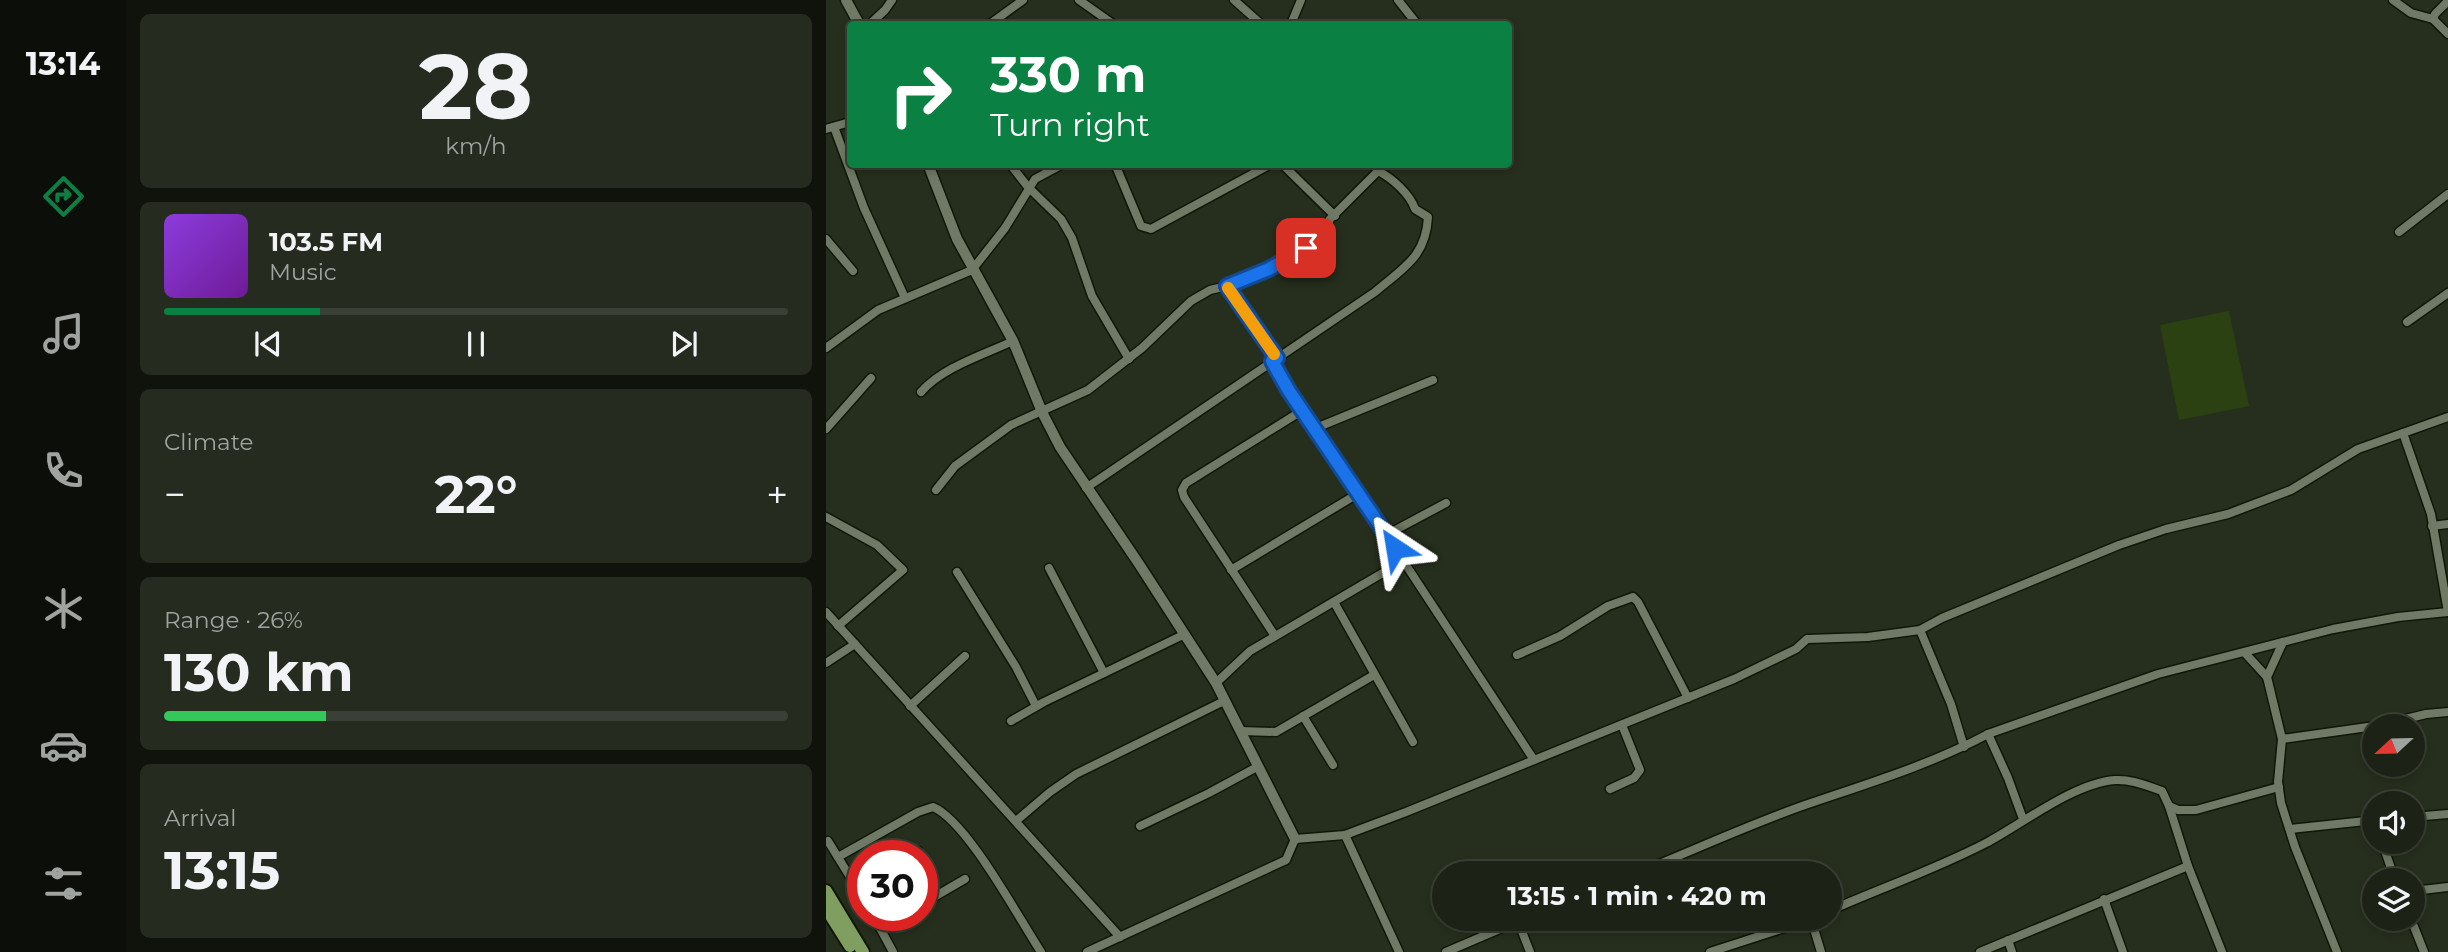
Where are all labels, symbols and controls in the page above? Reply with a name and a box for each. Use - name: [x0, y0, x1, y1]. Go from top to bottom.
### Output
- text: 28: [419, 31, 533, 142]
- text: 13:14: [26, 44, 100, 83]
- text: 330 m: [990, 45, 1146, 104]
- icon: right: [875, 49, 966, 140]
- text: Turn right: [990, 105, 1150, 144]
- text: km/h: [445, 132, 507, 160]
- icon: directions: [39, 172, 88, 221]
- pin: [1276, 218, 1336, 278]
- text: 103.5 FM: [269, 226, 383, 258]
- icon: arrive: [1287, 229, 1325, 267]
- text: Music: [269, 258, 337, 286]
- icon: music: [39, 309, 88, 358]
- icon: previous: [249, 325, 287, 363]
- icon: pause: [457, 325, 495, 363]
- icon: next: [665, 325, 703, 363]
- text: Climate: [164, 428, 253, 456]
- icon: phone: [39, 446, 88, 495]
- text: 22°: [434, 463, 518, 526]
- text: −: [164, 471, 186, 518]
- text: +: [766, 471, 788, 518]
- position arrow: [1358, 511, 1432, 585]
- icon: climate: [39, 584, 88, 633]
- text: Range · 26%: [164, 606, 303, 634]
- text: 130 km: [164, 641, 354, 704]
- north arrow: [2362, 714, 2426, 777]
- map controls: [2362, 714, 2425, 931]
- icon: car: [39, 721, 88, 770]
- button: sound: [2362, 791, 2425, 854]
- text: Arrival: [164, 804, 237, 832]
- text: 13:15: [164, 839, 280, 902]
- speed limit sign: 30: [847, 840, 938, 931]
- icon: filters: [39, 859, 88, 908]
- button: layers: [2362, 868, 2425, 931]
- text: 13:15 · 1 min · 420 m: [1507, 880, 1767, 912]

